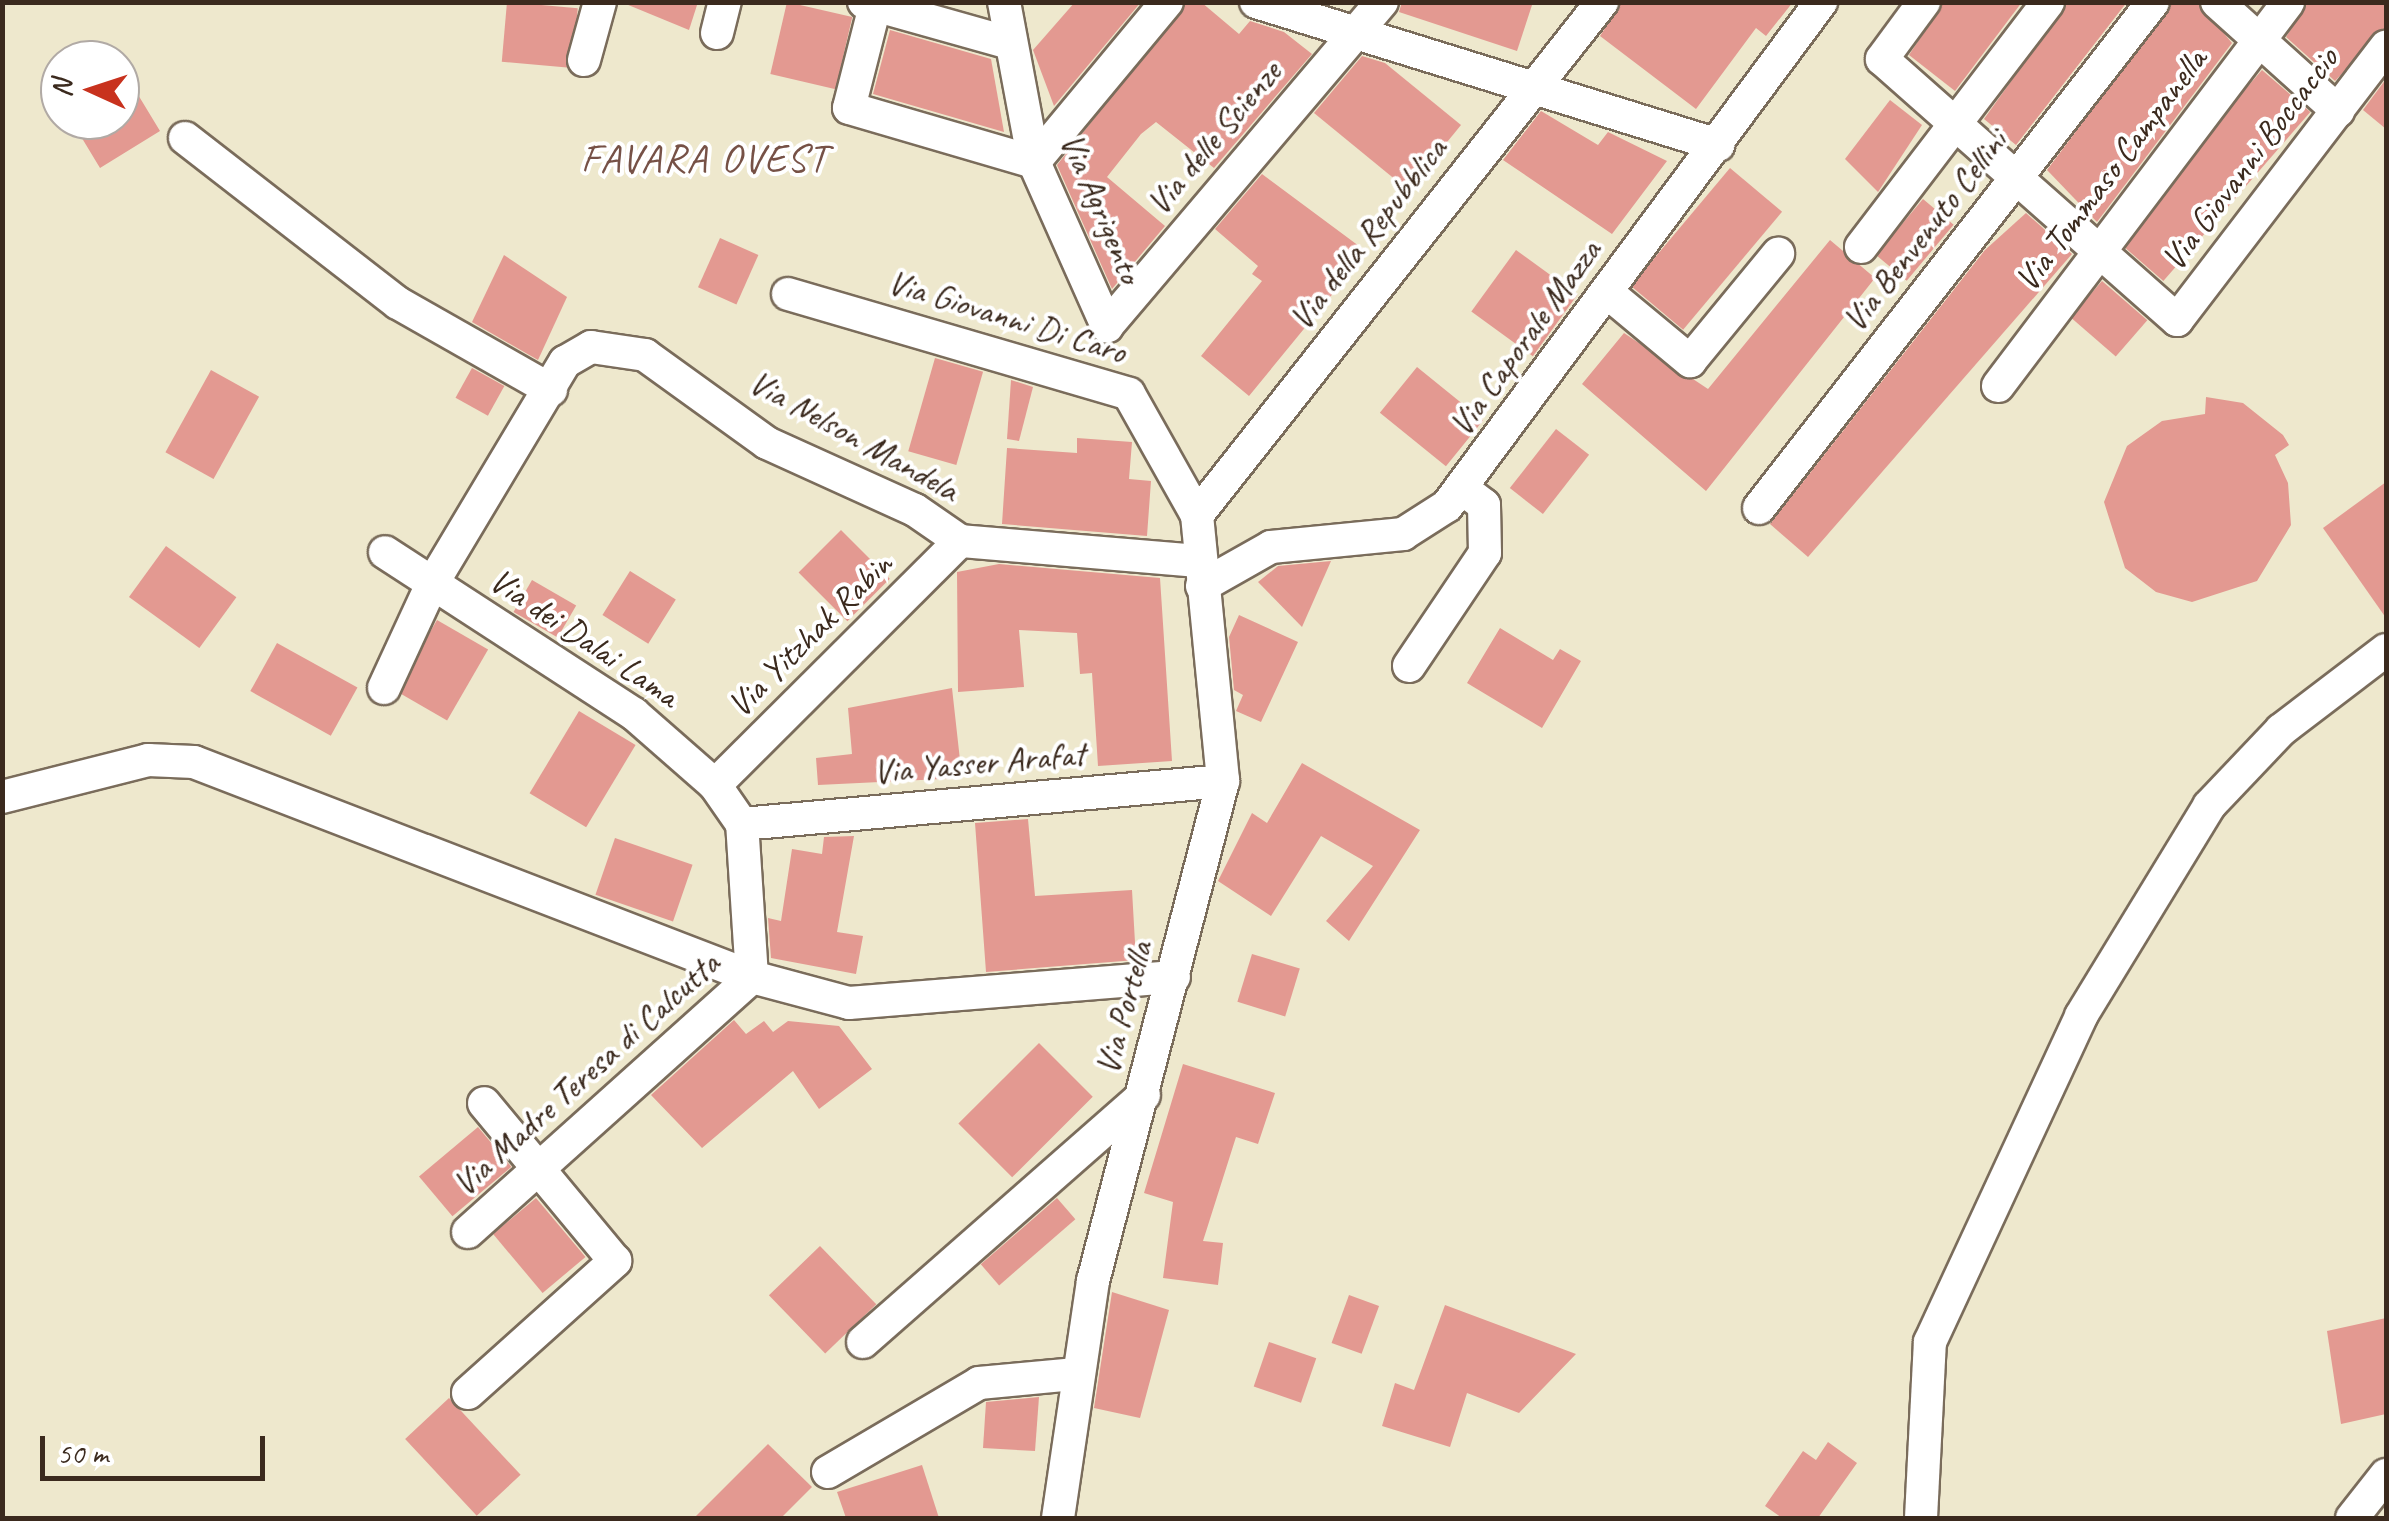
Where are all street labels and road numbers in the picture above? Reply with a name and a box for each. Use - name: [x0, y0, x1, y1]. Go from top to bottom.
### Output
- street label: Via Giovanni Boccaccio: [2152, 39, 2348, 279]
- street label: Via Tommaso Campanella: [2006, 41, 2216, 299]
- street label: Via delle Scienze: [1138, 53, 1290, 223]
- street label: Via Benvenuto Cellini: [1833, 122, 2017, 340]
- street label: Via Agrigento: [1051, 127, 1151, 289]
- street label: Via della Repubblica: [1280, 130, 1456, 338]
- street label: Via Caporale Mazza: [1440, 231, 1610, 445]
- street label: Via Giovanni Di Caro: [883, 261, 1131, 373]
- street label: Via Nelson Mandela: [741, 361, 967, 511]
- street label: Via Yitzhak Rabin: [719, 544, 901, 726]
- street label: Via dei Dalai Lama: [481, 559, 687, 717]
- street label: Via Yasser Arafat: [871, 733, 1087, 793]
- street label: Via Portella: [1086, 937, 1162, 1079]
- street label: Via Madre Teresa di Calcutta: [444, 943, 728, 1205]

